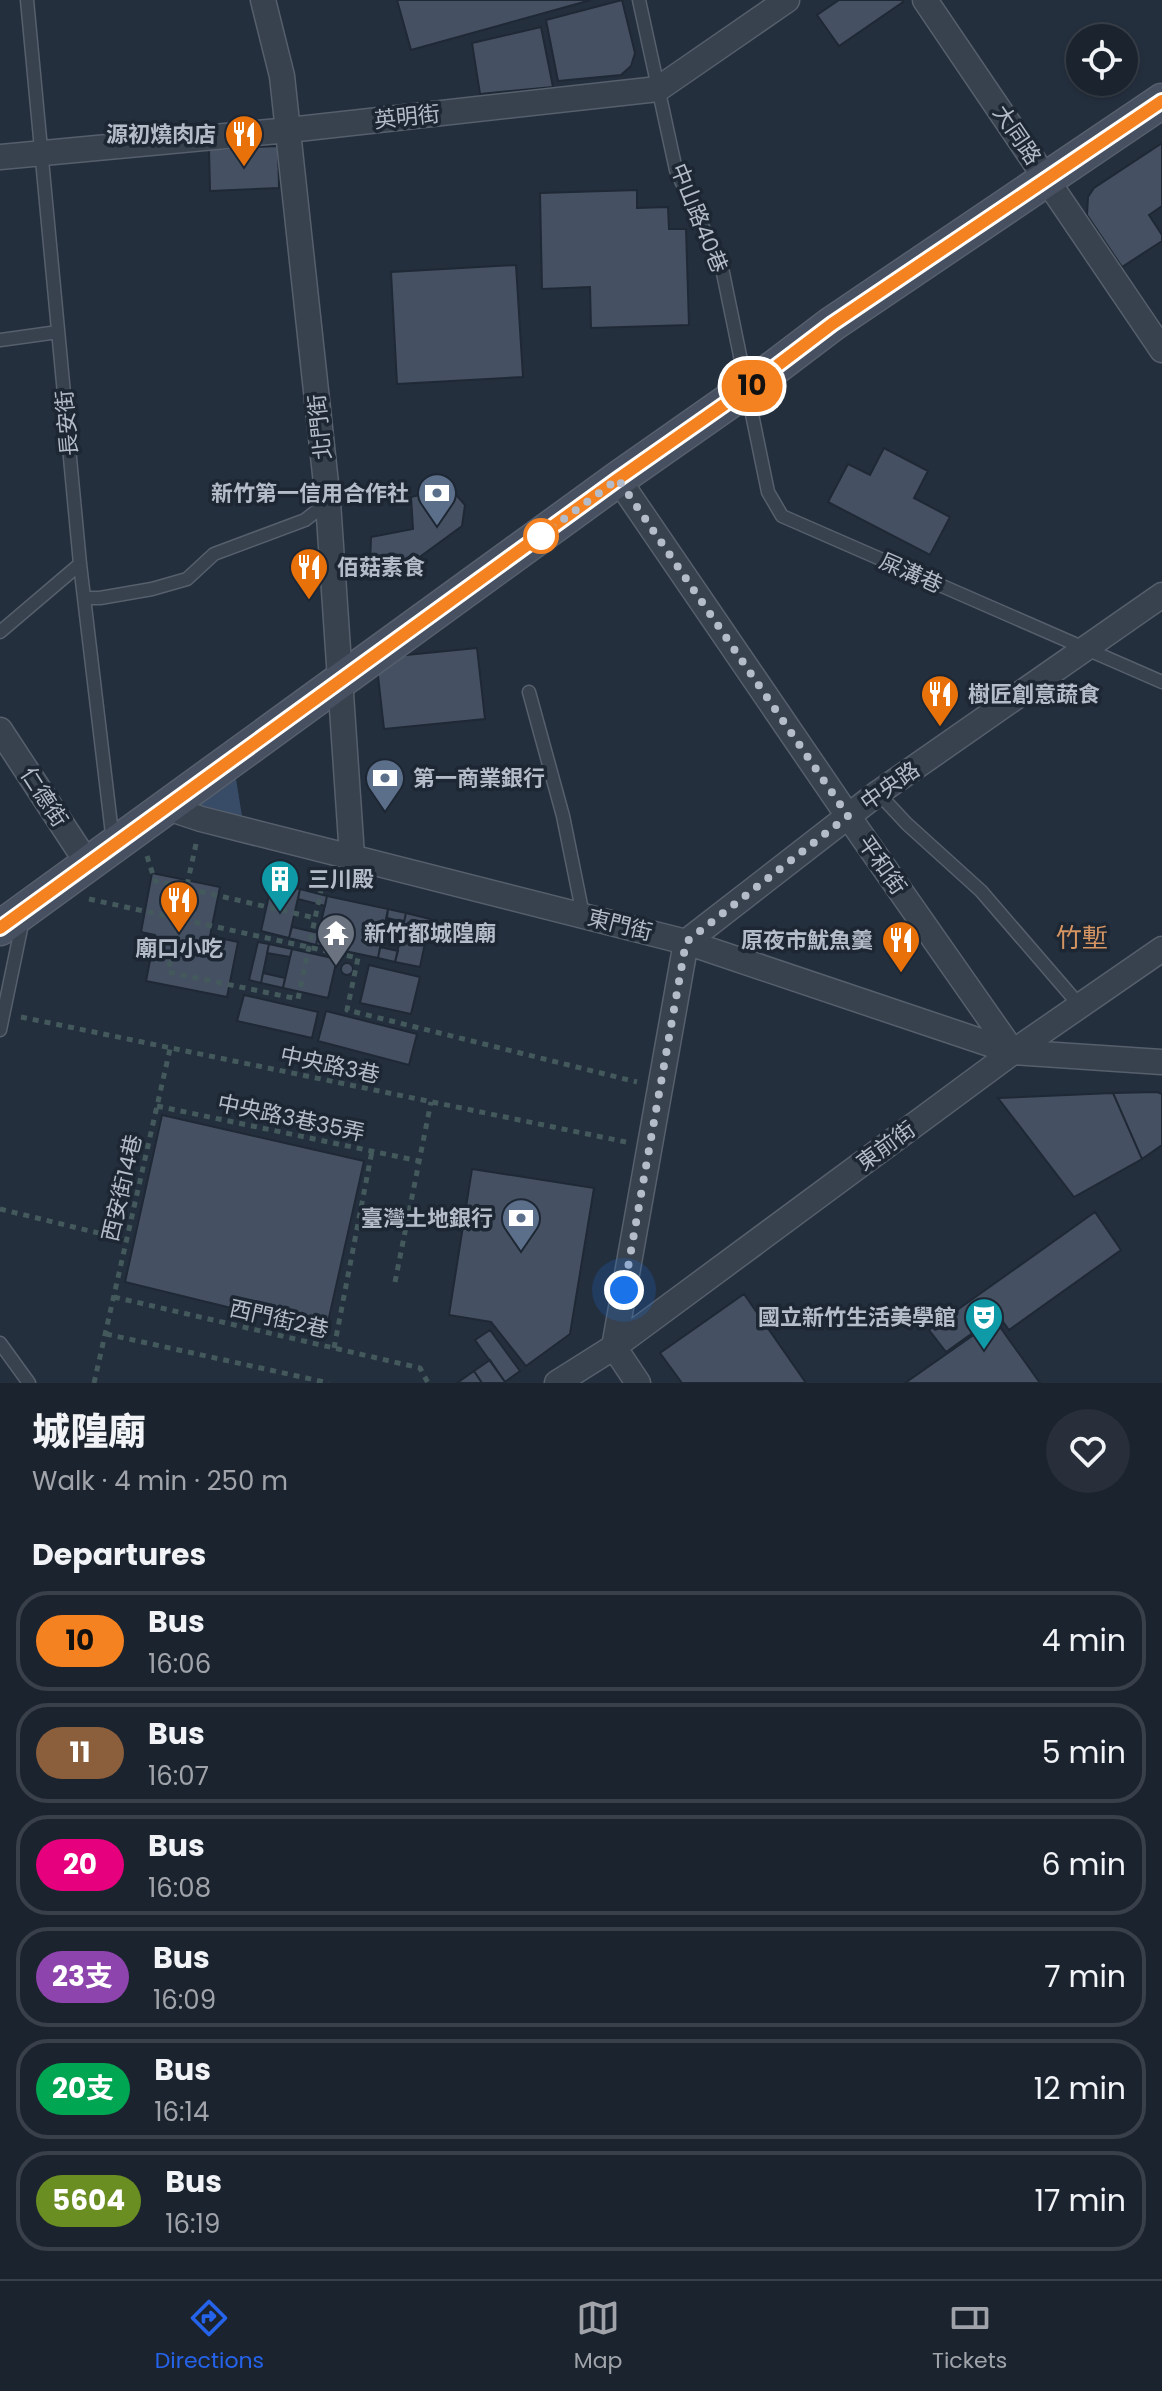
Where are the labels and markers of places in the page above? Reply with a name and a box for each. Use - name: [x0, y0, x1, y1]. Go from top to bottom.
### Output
- restaurant icon: 源初燒肉店: [223, 113, 265, 168]
- place label: 源初燒肉店: [106, 119, 216, 150]
- bank icon: 新竹第一信用合作社: [416, 472, 458, 527]
- place label: 新竹第一信用合作社: [211, 478, 409, 509]
- unlabelled marker: [524, 519, 558, 553]
- restaurant icon: 佰菇素食: [288, 546, 330, 601]
- place label: 佰菇素食: [337, 552, 425, 583]
- restaurant icon: 樹匠創意蔬食: [919, 673, 961, 728]
- place label: 樹匠創意蔬食: [968, 679, 1100, 710]
- bank icon: 第一商業銀行: [364, 757, 406, 812]
- place label: 第一商業銀行: [413, 763, 545, 794]
- building icon: 三川殿: [259, 858, 301, 913]
- place label: 三川殿: [308, 864, 374, 895]
- restaurant icon: 廟口小吃: [158, 879, 200, 934]
- temple icon: 新竹都城隍廟: [315, 912, 357, 967]
- place label: 新竹都城隍廟: [364, 918, 496, 949]
- restaurant icon: 原夜市魷魚羹: [880, 919, 922, 974]
- place label: 原夜市魷魚羹: [741, 925, 873, 956]
- place label: 廟口小吃: [135, 933, 223, 964]
- bank icon: 臺灣土地銀行: [500, 1197, 542, 1252]
- place label: 臺灣土地銀行: [361, 1203, 493, 1234]
- theatre icon: 國立新竹生活美學館: [963, 1296, 1005, 1351]
- place label: 國立新竹生活美學館: [758, 1302, 956, 1333]

